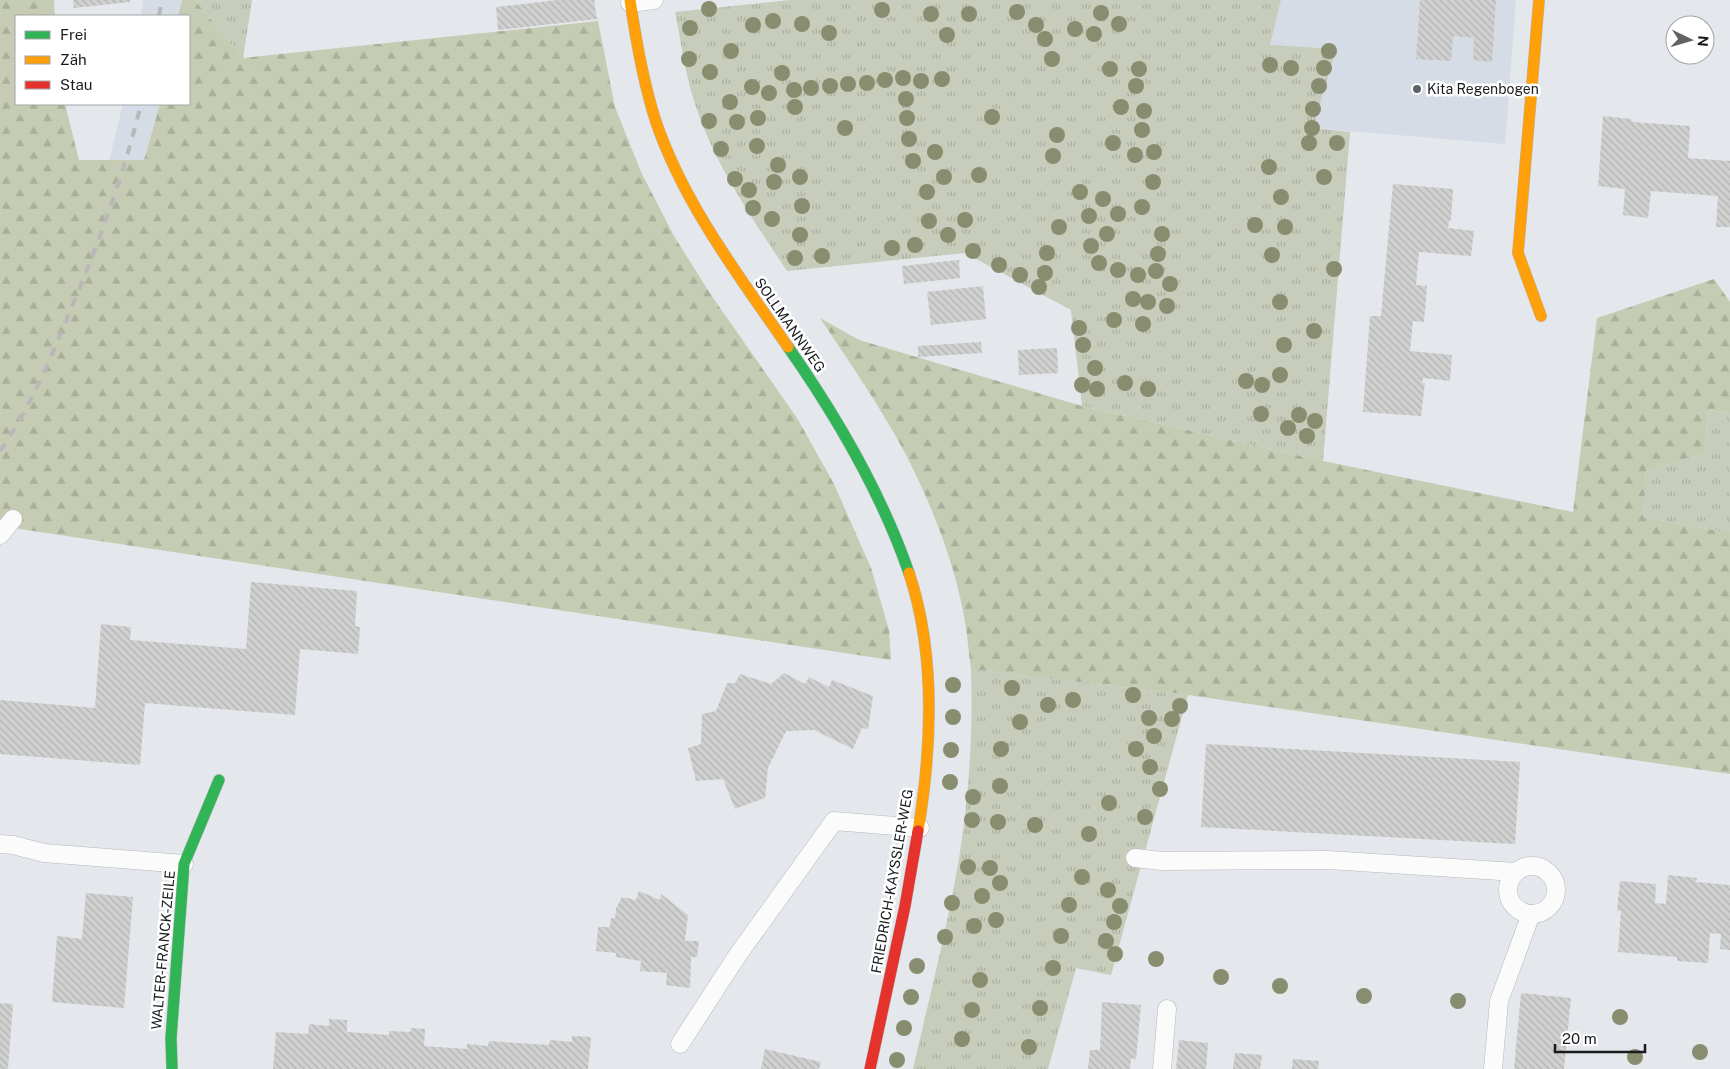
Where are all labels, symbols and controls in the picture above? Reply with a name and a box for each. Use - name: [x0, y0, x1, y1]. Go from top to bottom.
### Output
- legend: [15, 15, 190, 105]
- north arrow: [1665, 15, 1715, 65]
- text: Frei: [60, 26, 87, 43]
- text: N: [1695, 35, 1711, 47]
- text: Zäh: [60, 51, 87, 68]
- text: Stau: [60, 76, 93, 93]
- place label: Kita Regenbogen: [1427, 81, 1539, 97]
- marker: Kita Regenbogen: [1411, 83, 1423, 95]
- street label: SOLLMANNWEG: [752, 275, 828, 375]
- street label: FRIEDRICH-KAYSSLER-WEG: [868, 788, 916, 974]
- street label: WALTER-FRANCK-ZEILE: [148, 870, 178, 1030]
- scale bar: [1555, 1022, 1645, 1054]
- text: 20 m: [1562, 1030, 1597, 1047]

